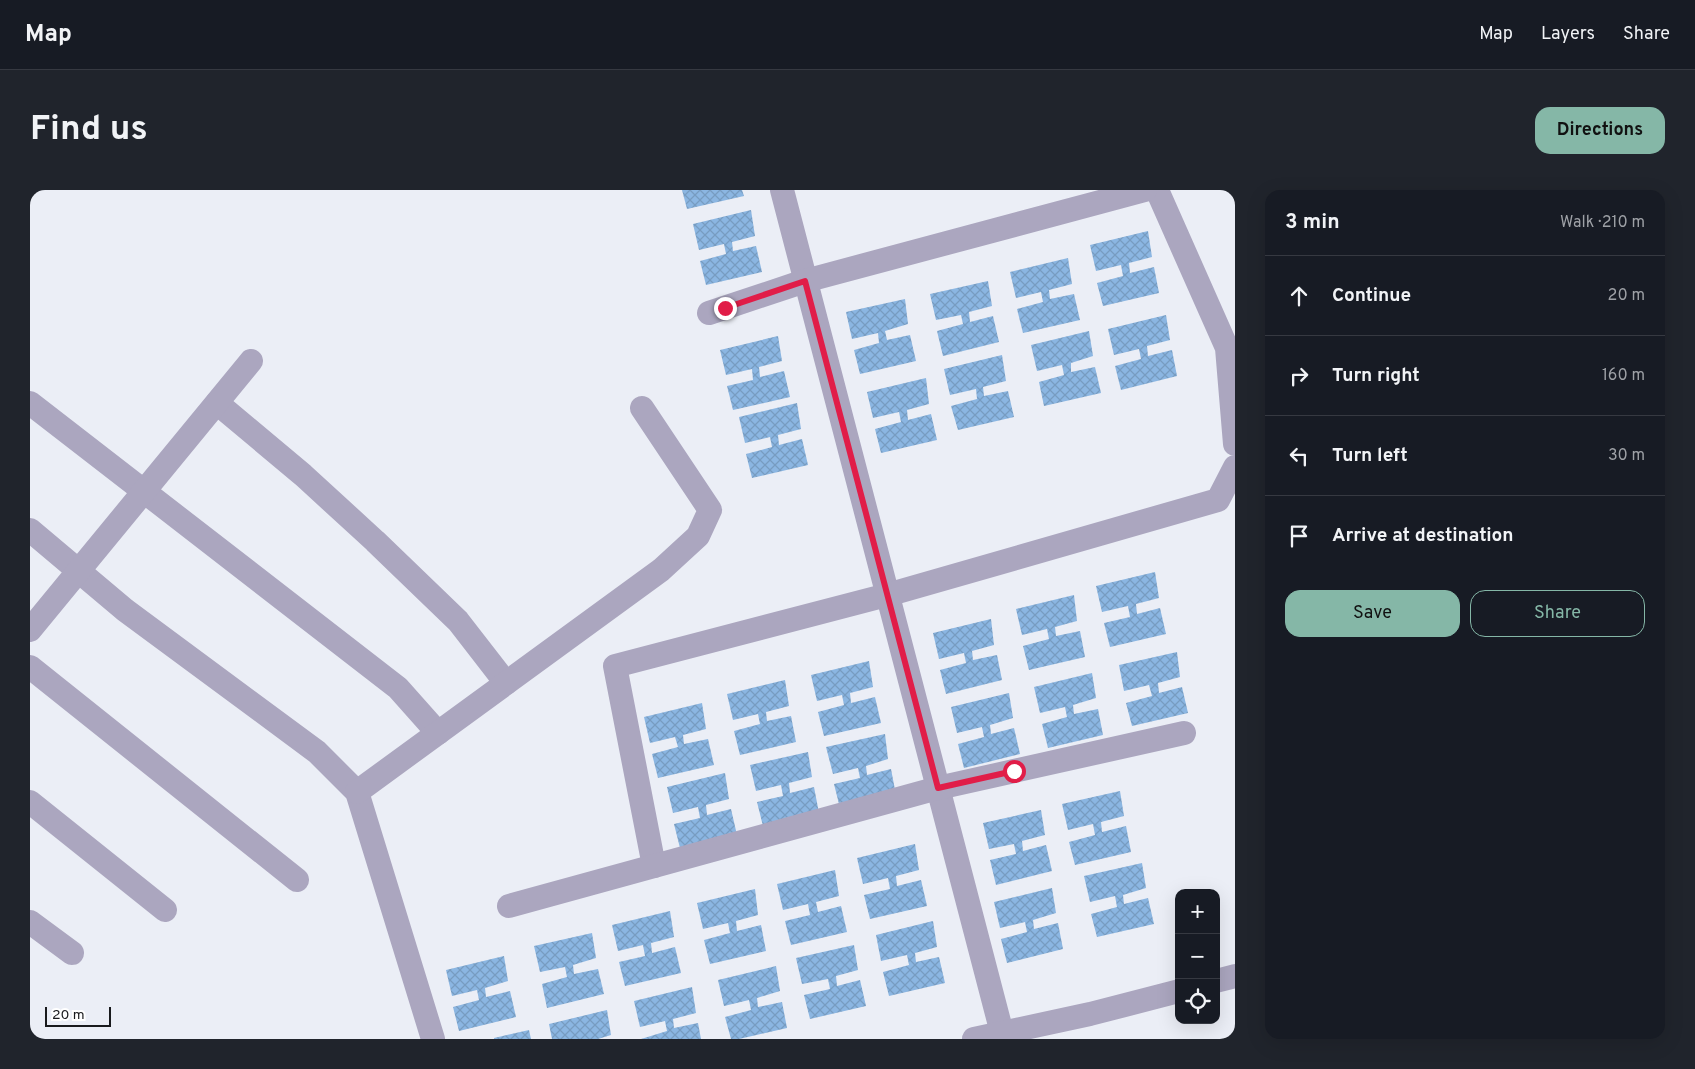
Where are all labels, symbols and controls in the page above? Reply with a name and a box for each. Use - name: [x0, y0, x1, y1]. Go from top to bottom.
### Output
- text: Map: [25, 20, 72, 50]
- text: Map: [1479, 23, 1513, 46]
- text: Layers: [1541, 23, 1595, 46]
- text: Share: [1623, 23, 1670, 46]
- button: Directions: [1535, 107, 1665, 154]
- text: Find us: [30, 108, 148, 152]
- text: 3 min: [1285, 209, 1340, 236]
- text: Walk · 210 m: [1560, 213, 1645, 233]
- icon: ahead: [1285, 282, 1313, 310]
- text: Continue: [1332, 284, 1411, 308]
- text: 20 m: [1608, 286, 1645, 306]
- route end: [714, 297, 737, 320]
- icon: right: [1285, 362, 1313, 390]
- text: Turn right: [1332, 364, 1420, 388]
- text: 160 m: [1602, 366, 1645, 386]
- icon: left: [1285, 442, 1313, 470]
- text: Turn left: [1332, 444, 1408, 468]
- text: 30 m: [1608, 446, 1645, 466]
- icon: arrive: [1285, 522, 1313, 550]
- text: Arrive at destination: [1332, 524, 1513, 548]
- button: Save: [1285, 590, 1460, 637]
- button: Share: [1470, 590, 1645, 637]
- route start: [1003, 760, 1026, 783]
- map controls: [1175, 889, 1220, 1024]
- button: +: [1175, 889, 1220, 934]
- button: −: [1175, 934, 1220, 979]
- button: locate: [1175, 979, 1220, 1024]
- scale bar: [45, 1004, 111, 1027]
- text: 20 m: [52, 1007, 85, 1024]

